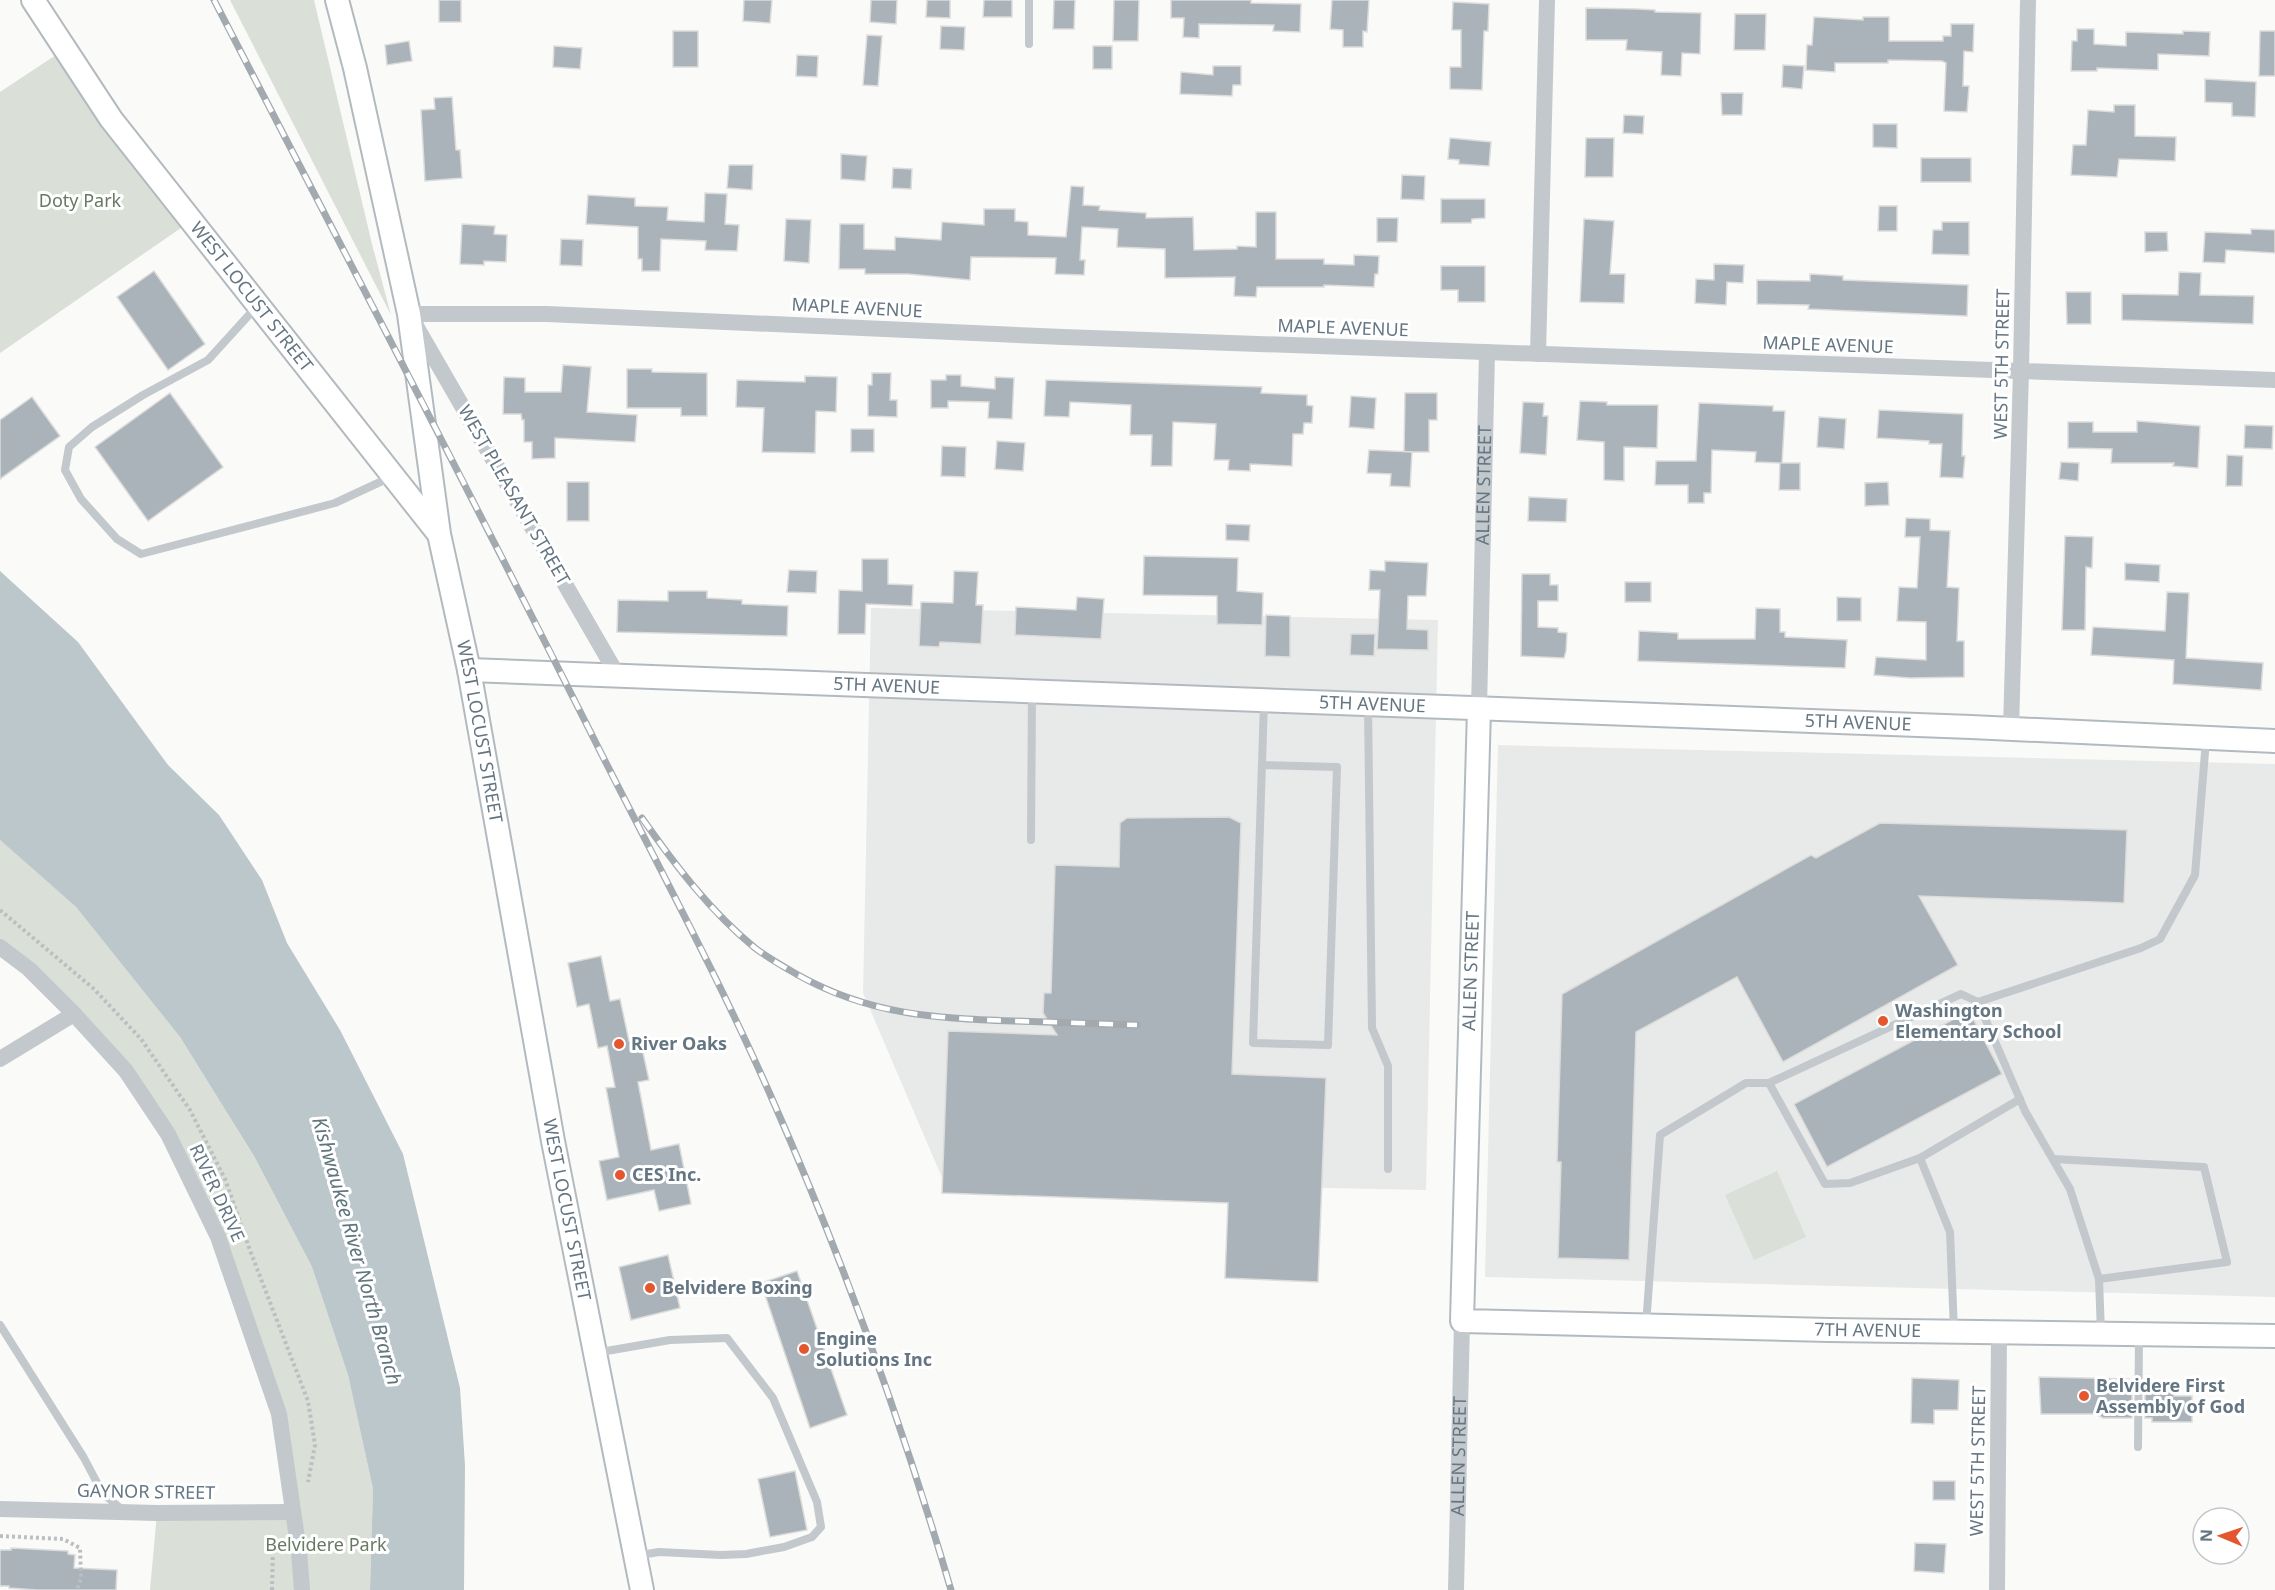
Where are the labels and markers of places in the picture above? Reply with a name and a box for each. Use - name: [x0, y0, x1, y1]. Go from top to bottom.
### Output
- place label: Washington Elementary School: [1895, 998, 2062, 1043]
- marker: Washington Elementary School: [1876, 1014, 1890, 1028]
- place label: River Oaks: [631, 1031, 727, 1055]
- marker: River Oaks: [612, 1037, 626, 1051]
- place label: CES Inc.: [632, 1162, 701, 1186]
- marker: CES Inc.: [613, 1168, 627, 1182]
- place label: Belvidere Boxing: [662, 1275, 813, 1299]
- marker: Belvidere Boxing: [643, 1281, 657, 1295]
- place label: Engine Solutions Inc: [816, 1326, 932, 1371]
- marker: Engine Solutions Inc: [797, 1342, 811, 1356]
- place label: Belvidere First Assembly of God: [2096, 1373, 2245, 1418]
- marker: Belvidere First Assembly of God: [2077, 1389, 2091, 1403]

